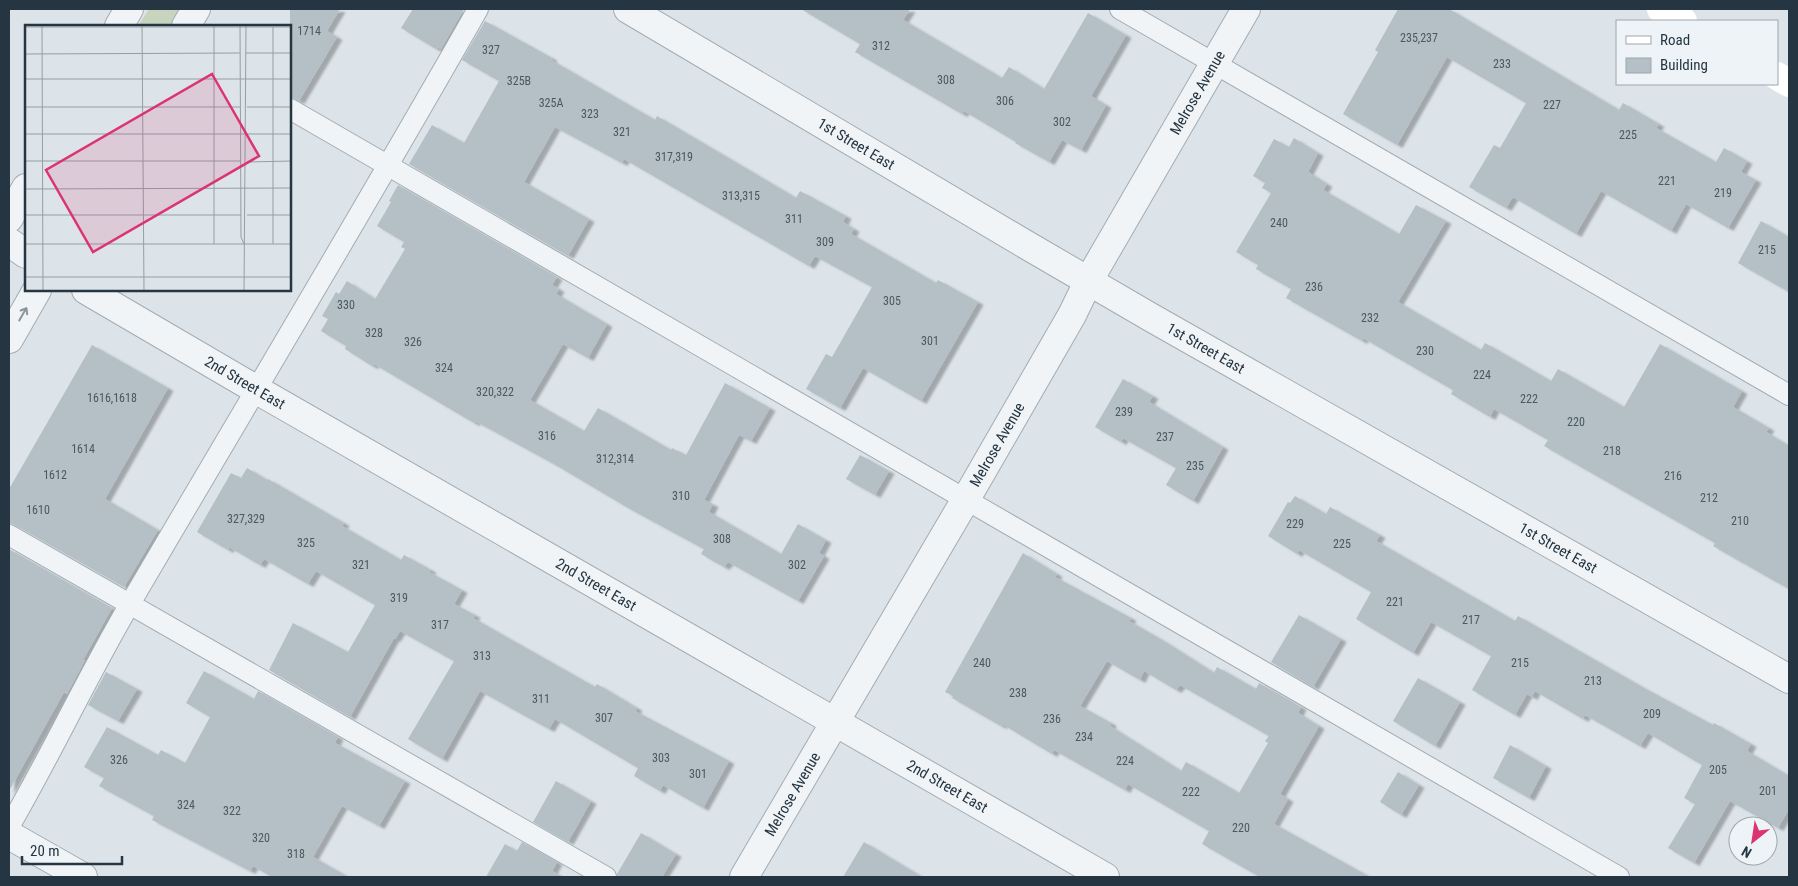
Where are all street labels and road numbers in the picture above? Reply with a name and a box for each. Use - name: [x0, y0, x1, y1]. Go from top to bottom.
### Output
- street label: Melrose Avenue: [1166, 47, 1229, 138]
- street label: 1st Street East: [814, 114, 898, 174]
- street label: 1st Street East: [1163, 319, 1248, 378]
- street label: 2nd Street East: [201, 352, 288, 413]
- street label: Melrose Avenue: [966, 399, 1029, 490]
- street label: 1st Street East: [1516, 519, 1600, 577]
- street label: 2nd Street East: [552, 554, 640, 615]
- street label: Melrose Avenue: [761, 749, 824, 839]
- street label: 2nd Street East: [904, 756, 991, 817]

